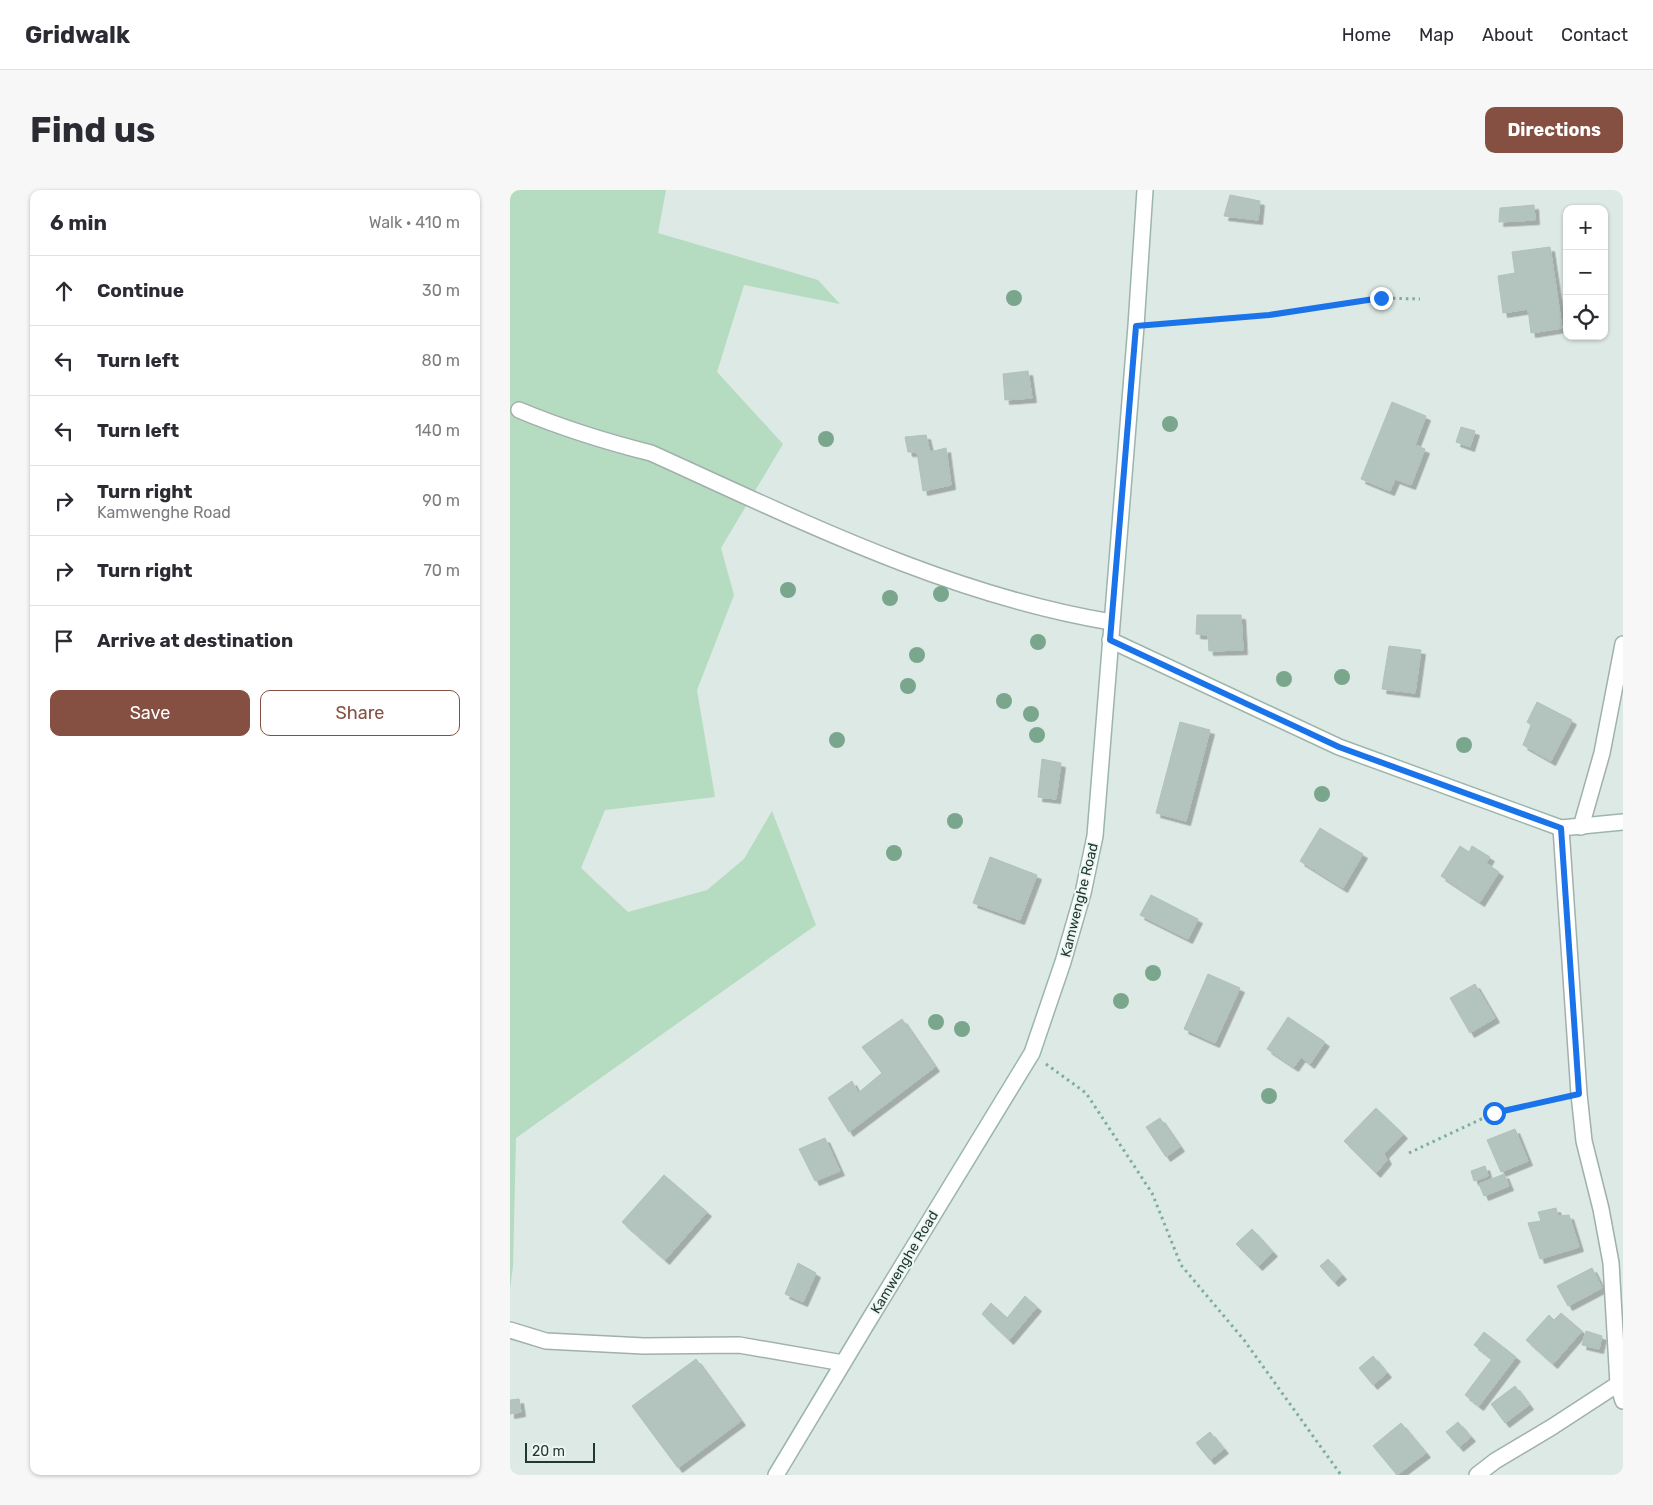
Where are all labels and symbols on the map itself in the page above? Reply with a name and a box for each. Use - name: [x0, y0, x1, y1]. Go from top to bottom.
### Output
- route end: [1370, 287, 1393, 310]
- street label: Kamwenghe Road: [1057, 841, 1102, 959]
- route start: [1483, 1102, 1506, 1125]
- street label: Kamwenghe Road: [867, 1208, 942, 1317]
- scale bar: [525, 1440, 595, 1463]

